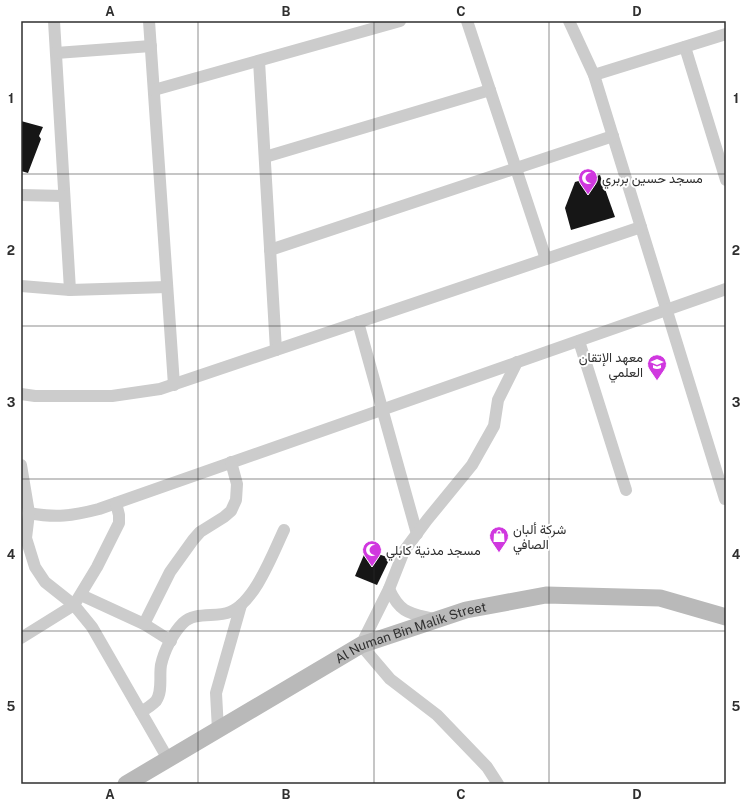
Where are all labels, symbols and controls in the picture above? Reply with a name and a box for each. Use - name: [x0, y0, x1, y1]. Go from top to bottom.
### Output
- text: A: [105, 4, 115, 19]
- text: B: [282, 4, 291, 19]
- text: C: [456, 4, 466, 19]
- text: D: [632, 4, 642, 19]
- text: 1: [8, 91, 14, 106]
- text: 1: [733, 91, 739, 106]
- mosque icon: مسجد حسين بربري: [577, 167, 599, 195]
- place label: مسجد حسين بربري: [602, 171, 703, 189]
- text: 2: [7, 243, 15, 258]
- text: 2: [732, 243, 740, 258]
- place label: معهد الإتقان العلمي: [579, 350, 643, 383]
- school or university icon: معهد الإتقان العلمي: [646, 353, 668, 381]
- text: 3: [7, 395, 16, 410]
- text: 3: [732, 395, 741, 410]
- place label: شركة ألبان الصافي: [513, 522, 566, 555]
- shop icon: شركة ألبان الصافي: [488, 525, 510, 553]
- mosque icon: مسجد مدنية كابلي: [361, 539, 383, 567]
- place label: مسجد مدنية كابلي: [386, 543, 481, 561]
- text: 4: [7, 547, 16, 562]
- text: 4: [732, 547, 741, 562]
- street label: Al Numan Bin Malik Street: [332, 599, 487, 667]
- text: 5: [7, 699, 16, 714]
- text: 5: [732, 699, 741, 714]
- text: A: [105, 787, 115, 802]
- text: B: [282, 787, 291, 802]
- text: C: [456, 787, 466, 802]
- text: D: [632, 787, 642, 802]

